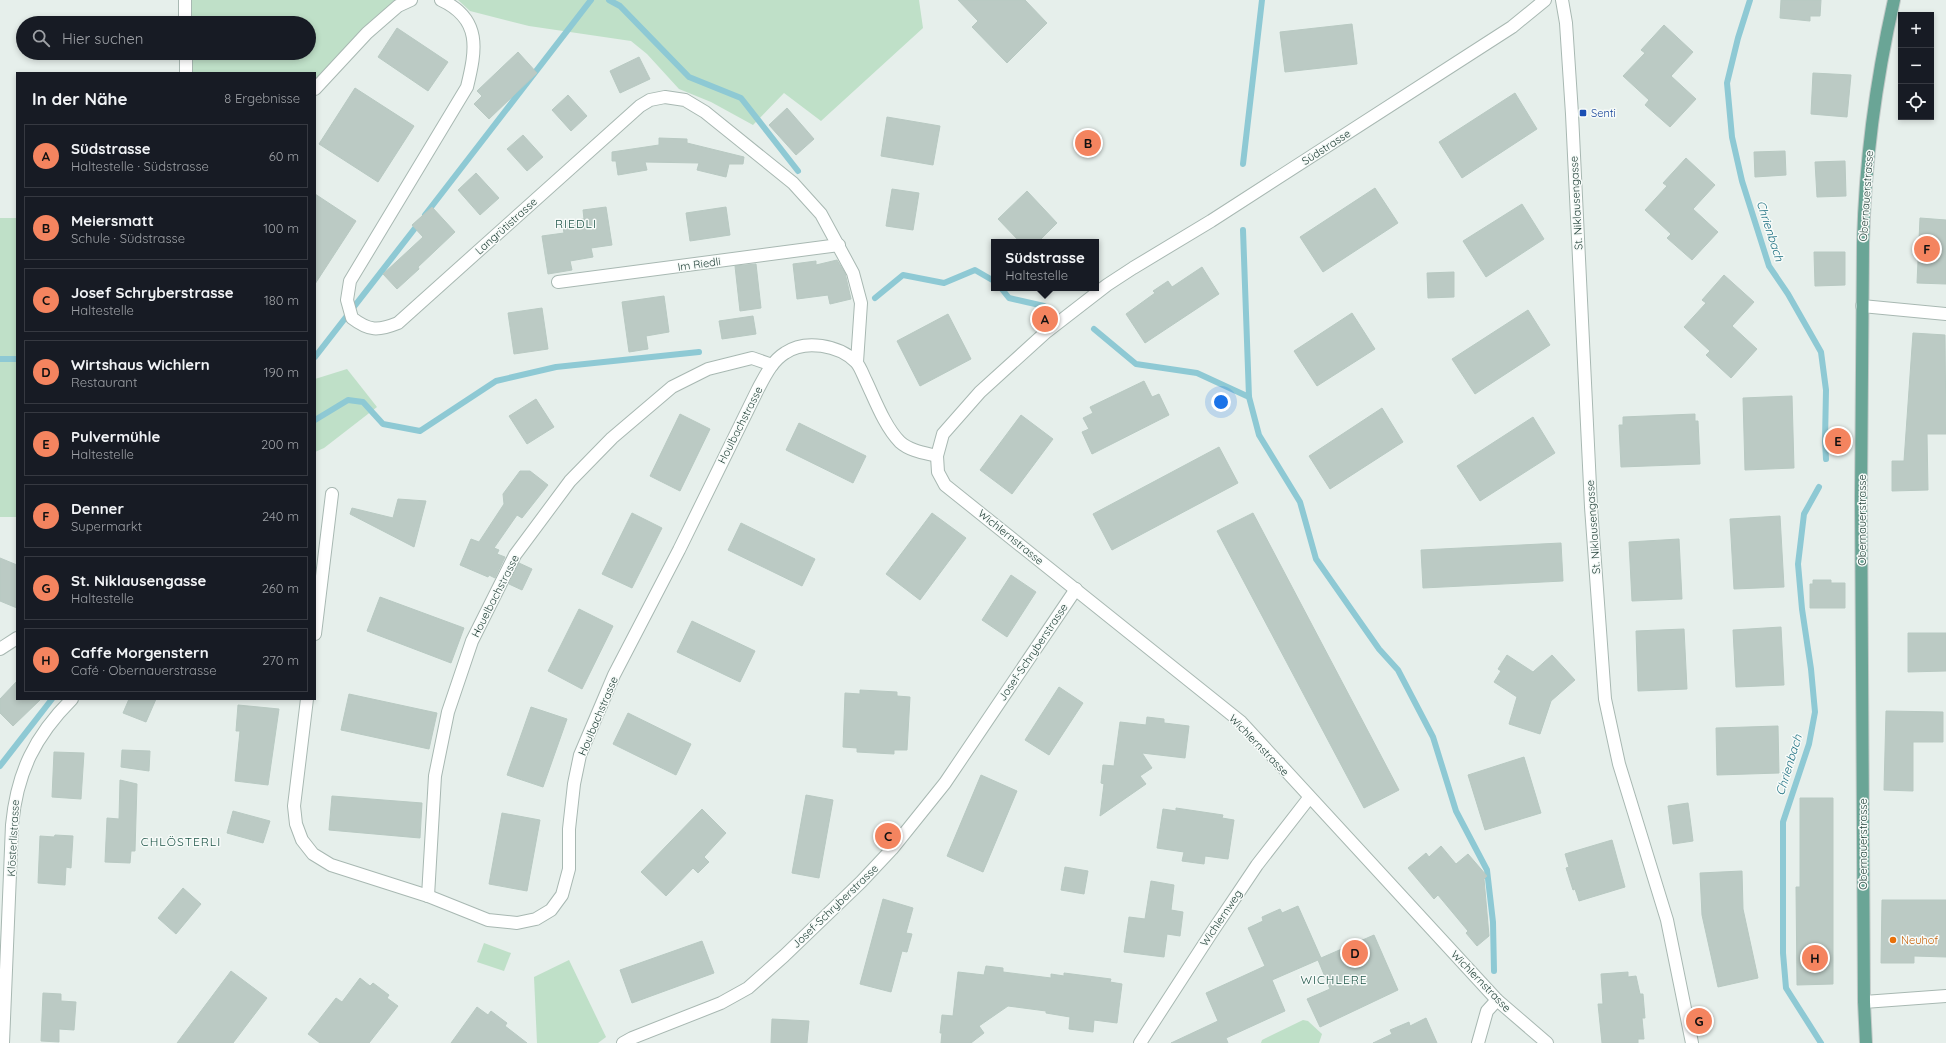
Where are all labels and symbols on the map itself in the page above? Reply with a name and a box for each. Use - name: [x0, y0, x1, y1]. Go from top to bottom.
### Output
- place label: Senti: [1591, 106, 1616, 120]
- marker: Senti: [1578, 108, 1588, 118]
- street label: Südstrasse: [1299, 126, 1353, 168]
- pin: B: [1075, 128, 1101, 158]
- street label: Obernauerstrasse: [1856, 150, 1876, 242]
- street label: St. Niklausengasse: [1567, 156, 1585, 250]
- street label: Langrütistrasse: [472, 195, 540, 257]
- water label: Chrienbach: [1754, 199, 1787, 263]
- district label: RIEDLI: [555, 216, 597, 231]
- pin: F: [1914, 234, 1940, 264]
- street label: Im Riedli: [677, 254, 721, 274]
- pin: A: [1032, 304, 1058, 334]
- street label: Houlbachstrasse: [715, 384, 765, 466]
- your location: [1211, 392, 1231, 412]
- pin: E: [1825, 426, 1851, 456]
- street label: Obernauerstrasse: [1855, 474, 1869, 566]
- street label: St. Niklausengasse: [1583, 480, 1603, 574]
- street label: Wichlernstrasse: [975, 506, 1047, 568]
- street label: Houelbachstrasse: [468, 552, 522, 640]
- street label: Josef-Schryberstrasse: [995, 601, 1071, 703]
- street label: Houlbachstrasse: [575, 674, 621, 758]
- street label: Wichlernstrasse: [1226, 711, 1292, 779]
- water label: Chrienbach: [1772, 732, 1805, 797]
- street label: Obernauerstrasse: [1856, 798, 1870, 890]
- street label: Klösterlistrasse: [4, 799, 22, 877]
- pin: C: [875, 821, 901, 851]
- district label: CHLÖSTERLI: [141, 834, 221, 849]
- street label: Josef-Schryberstrasse: [789, 861, 881, 951]
- street label: Wichlernweg: [1197, 887, 1245, 949]
- place label: Neuhof: [1901, 933, 1938, 947]
- marker: Neuhof: [1888, 935, 1898, 945]
- pin: D: [1342, 938, 1368, 968]
- pin: H: [1802, 943, 1828, 973]
- street label: Wichlernstrasse: [1448, 947, 1514, 1015]
- district label: WICHLERE: [1300, 972, 1368, 987]
- pin: G: [1686, 1006, 1712, 1036]

